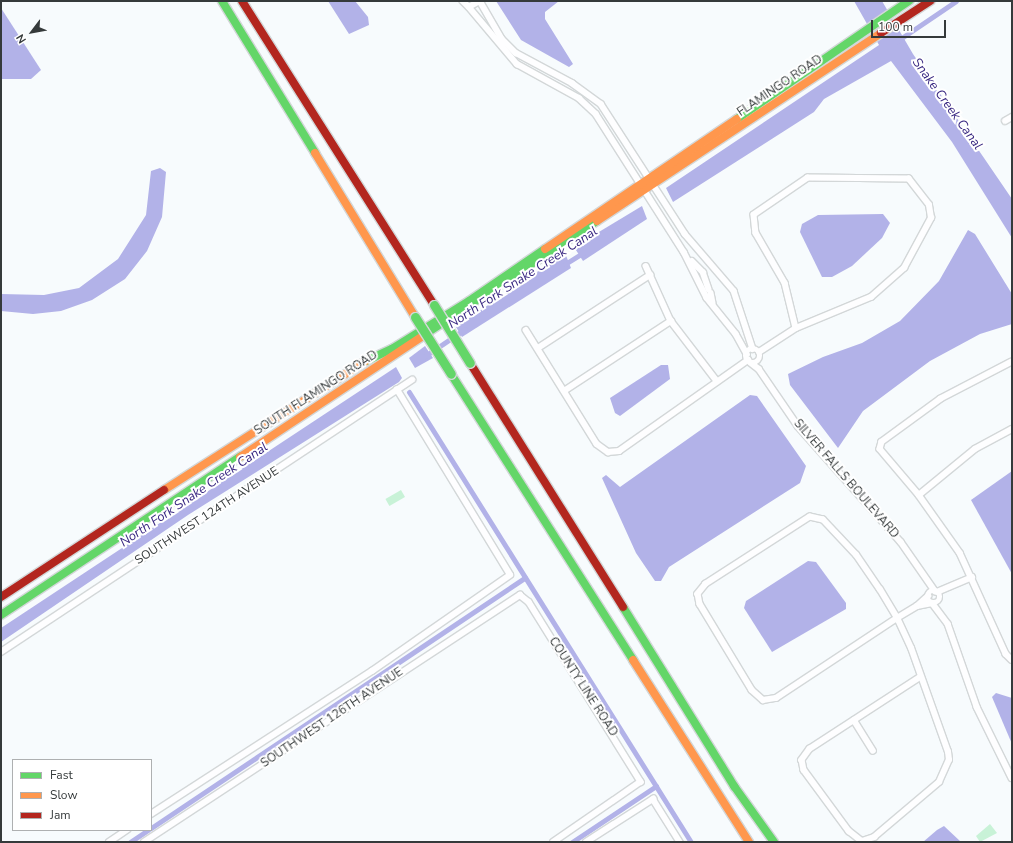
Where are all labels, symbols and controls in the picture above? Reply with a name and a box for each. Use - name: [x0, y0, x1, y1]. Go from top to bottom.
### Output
- north arrow: [12, 12, 52, 52]
- scale bar: [873, 12, 948, 38]
- text: 100 m: [878, 19, 913, 35]
- text: N: [13, 31, 30, 46]
- street label: FLAMINGO ROAD: [735, 52, 825, 120]
- water label: Snake Creek Canal: [909, 55, 985, 153]
- water label: North Fork Snake Creek Canal: [445, 224, 601, 332]
- street label: SOUTH FLAMINGO ROAD: [252, 348, 380, 438]
- street label: SILVER FALLS BOULEVARD: [790, 417, 902, 541]
- water label: North Fork Snake Creek Canal: [117, 440, 271, 550]
- street label: SOUTHWEST 124TH AVENUE: [133, 464, 281, 568]
- street label: COUNTY LINE ROAD: [546, 635, 620, 739]
- street label: SOUTHWEST 126TH AVENUE: [258, 665, 406, 771]
- legend: [12, 759, 152, 831]
- text: Fast: [50, 767, 73, 783]
- text: Slow: [50, 787, 78, 803]
- text: Jam: [50, 807, 71, 823]

